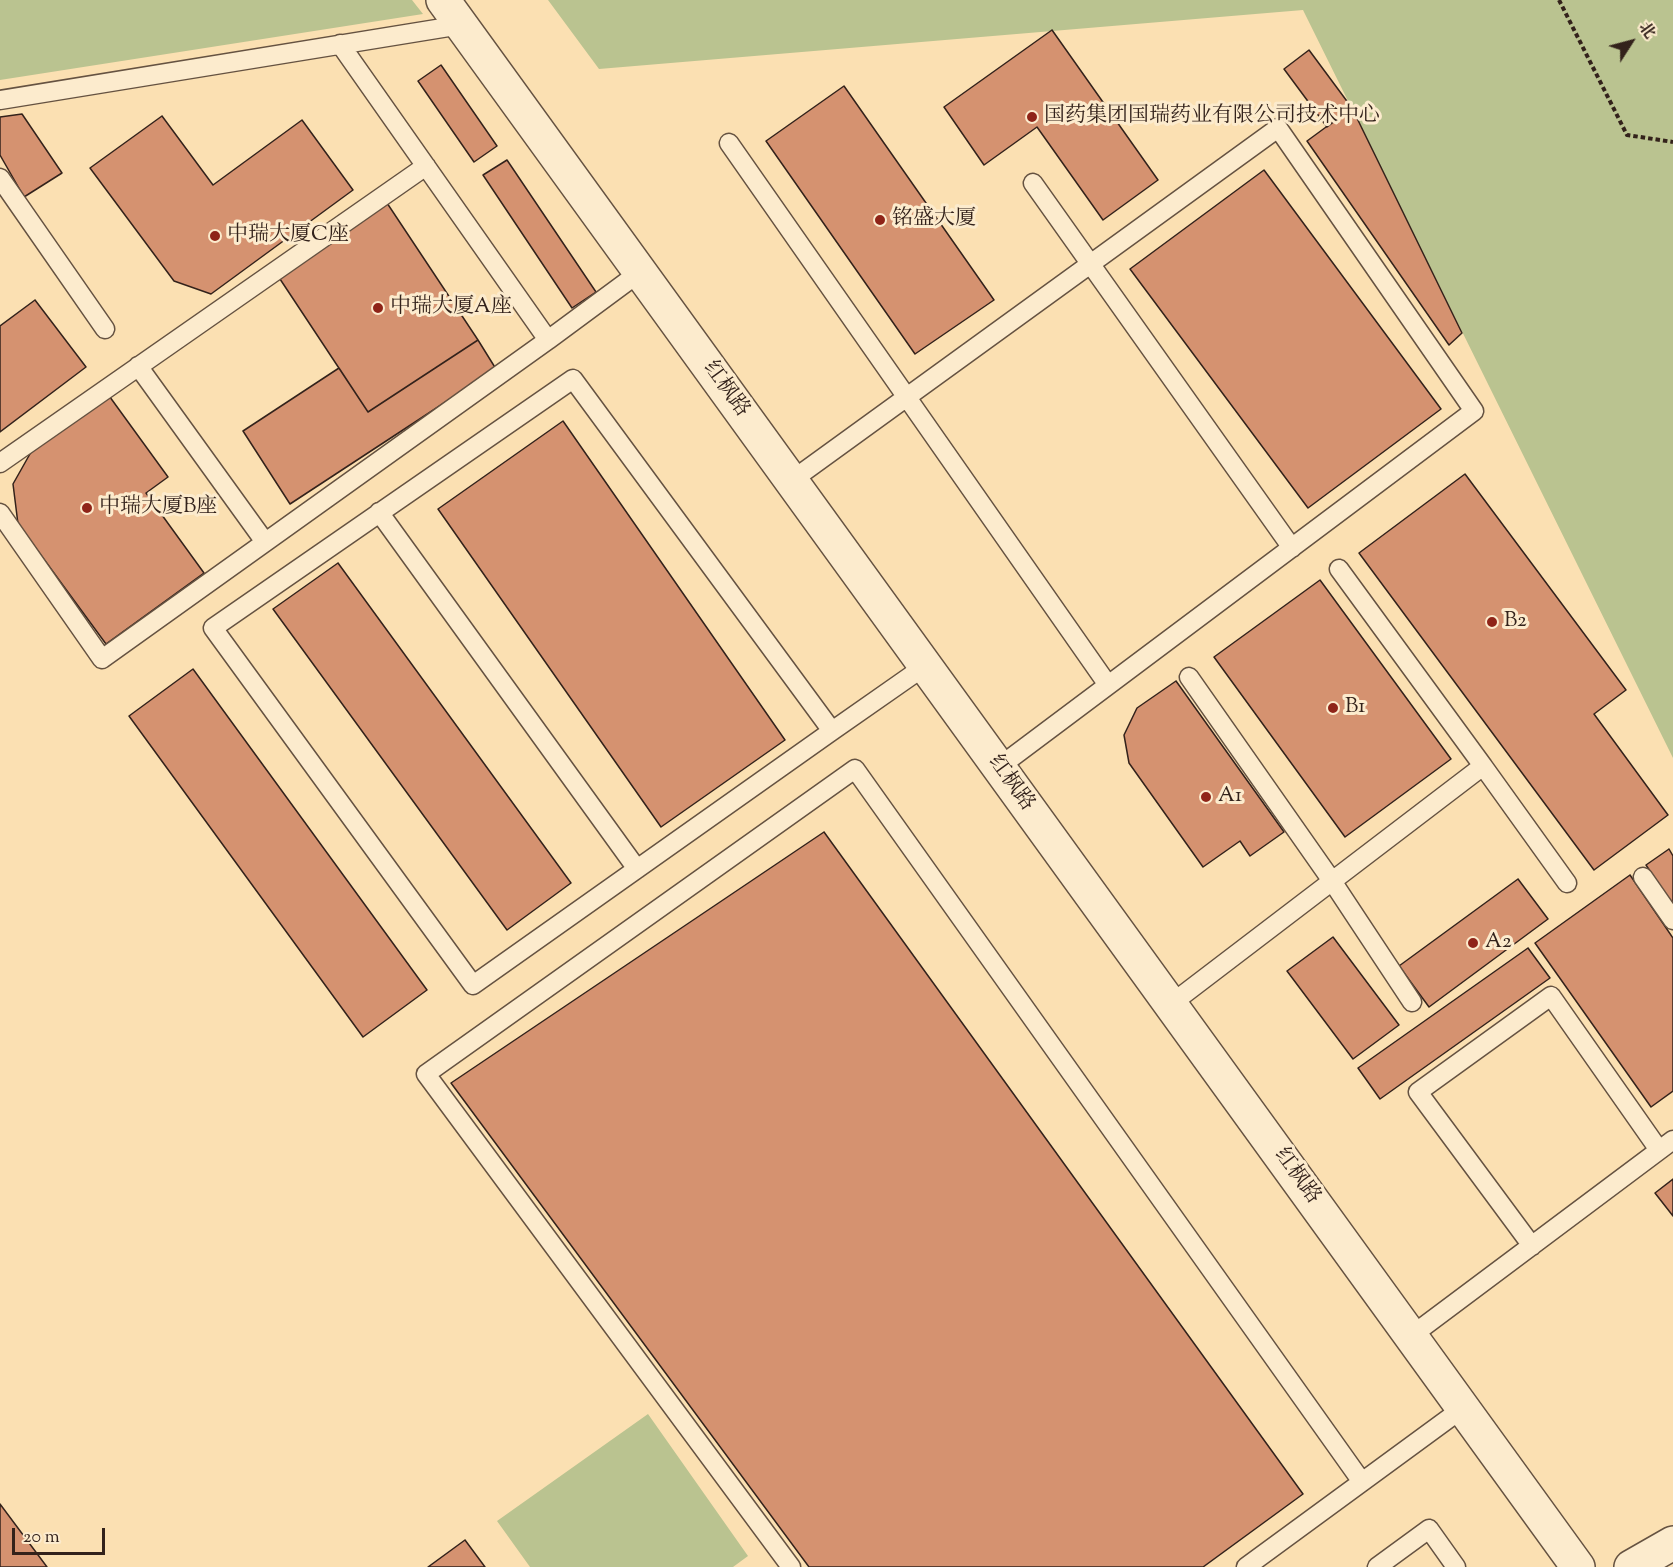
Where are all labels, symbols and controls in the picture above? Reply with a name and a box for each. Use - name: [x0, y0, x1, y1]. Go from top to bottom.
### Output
- north arrow: [1601, 12, 1661, 72]
- text: 北: [1632, 18, 1660, 44]
- place label: 国药集团国瑞药业有限公司技术中心: [1044, 104, 1380, 130]
- marker: 国药集团国瑞药业有限公司技术中心: [1025, 110, 1039, 124]
- place label: 铭盛大厦: [892, 207, 976, 233]
- marker: 铭盛大厦: [873, 213, 887, 227]
- place label: 中瑞大厦C座: [227, 223, 349, 249]
- marker: 中瑞大厦C座: [208, 229, 222, 243]
- place label: 中瑞大厦A座: [390, 295, 512, 321]
- marker: 中瑞大厦A座: [371, 301, 385, 315]
- street label: 红枫路: [696, 357, 754, 423]
- place label: 中瑞大厦B座: [99, 495, 217, 521]
- marker: 中瑞大厦B座: [80, 501, 94, 515]
- place label: B2: [1504, 609, 1527, 635]
- marker: B2: [1485, 615, 1499, 629]
- place label: B1: [1345, 695, 1365, 721]
- marker: B1: [1326, 701, 1340, 715]
- street label: 红枫路: [981, 751, 1039, 817]
- place label: A1: [1218, 784, 1242, 810]
- marker: A1: [1199, 790, 1213, 804]
- place label: A2: [1485, 930, 1512, 956]
- marker: A2: [1466, 936, 1480, 950]
- street label: 红枫路: [1267, 1144, 1325, 1210]
- scale bar: [15, 1516, 108, 1554]
- text: 20 m: [23, 1525, 60, 1551]

